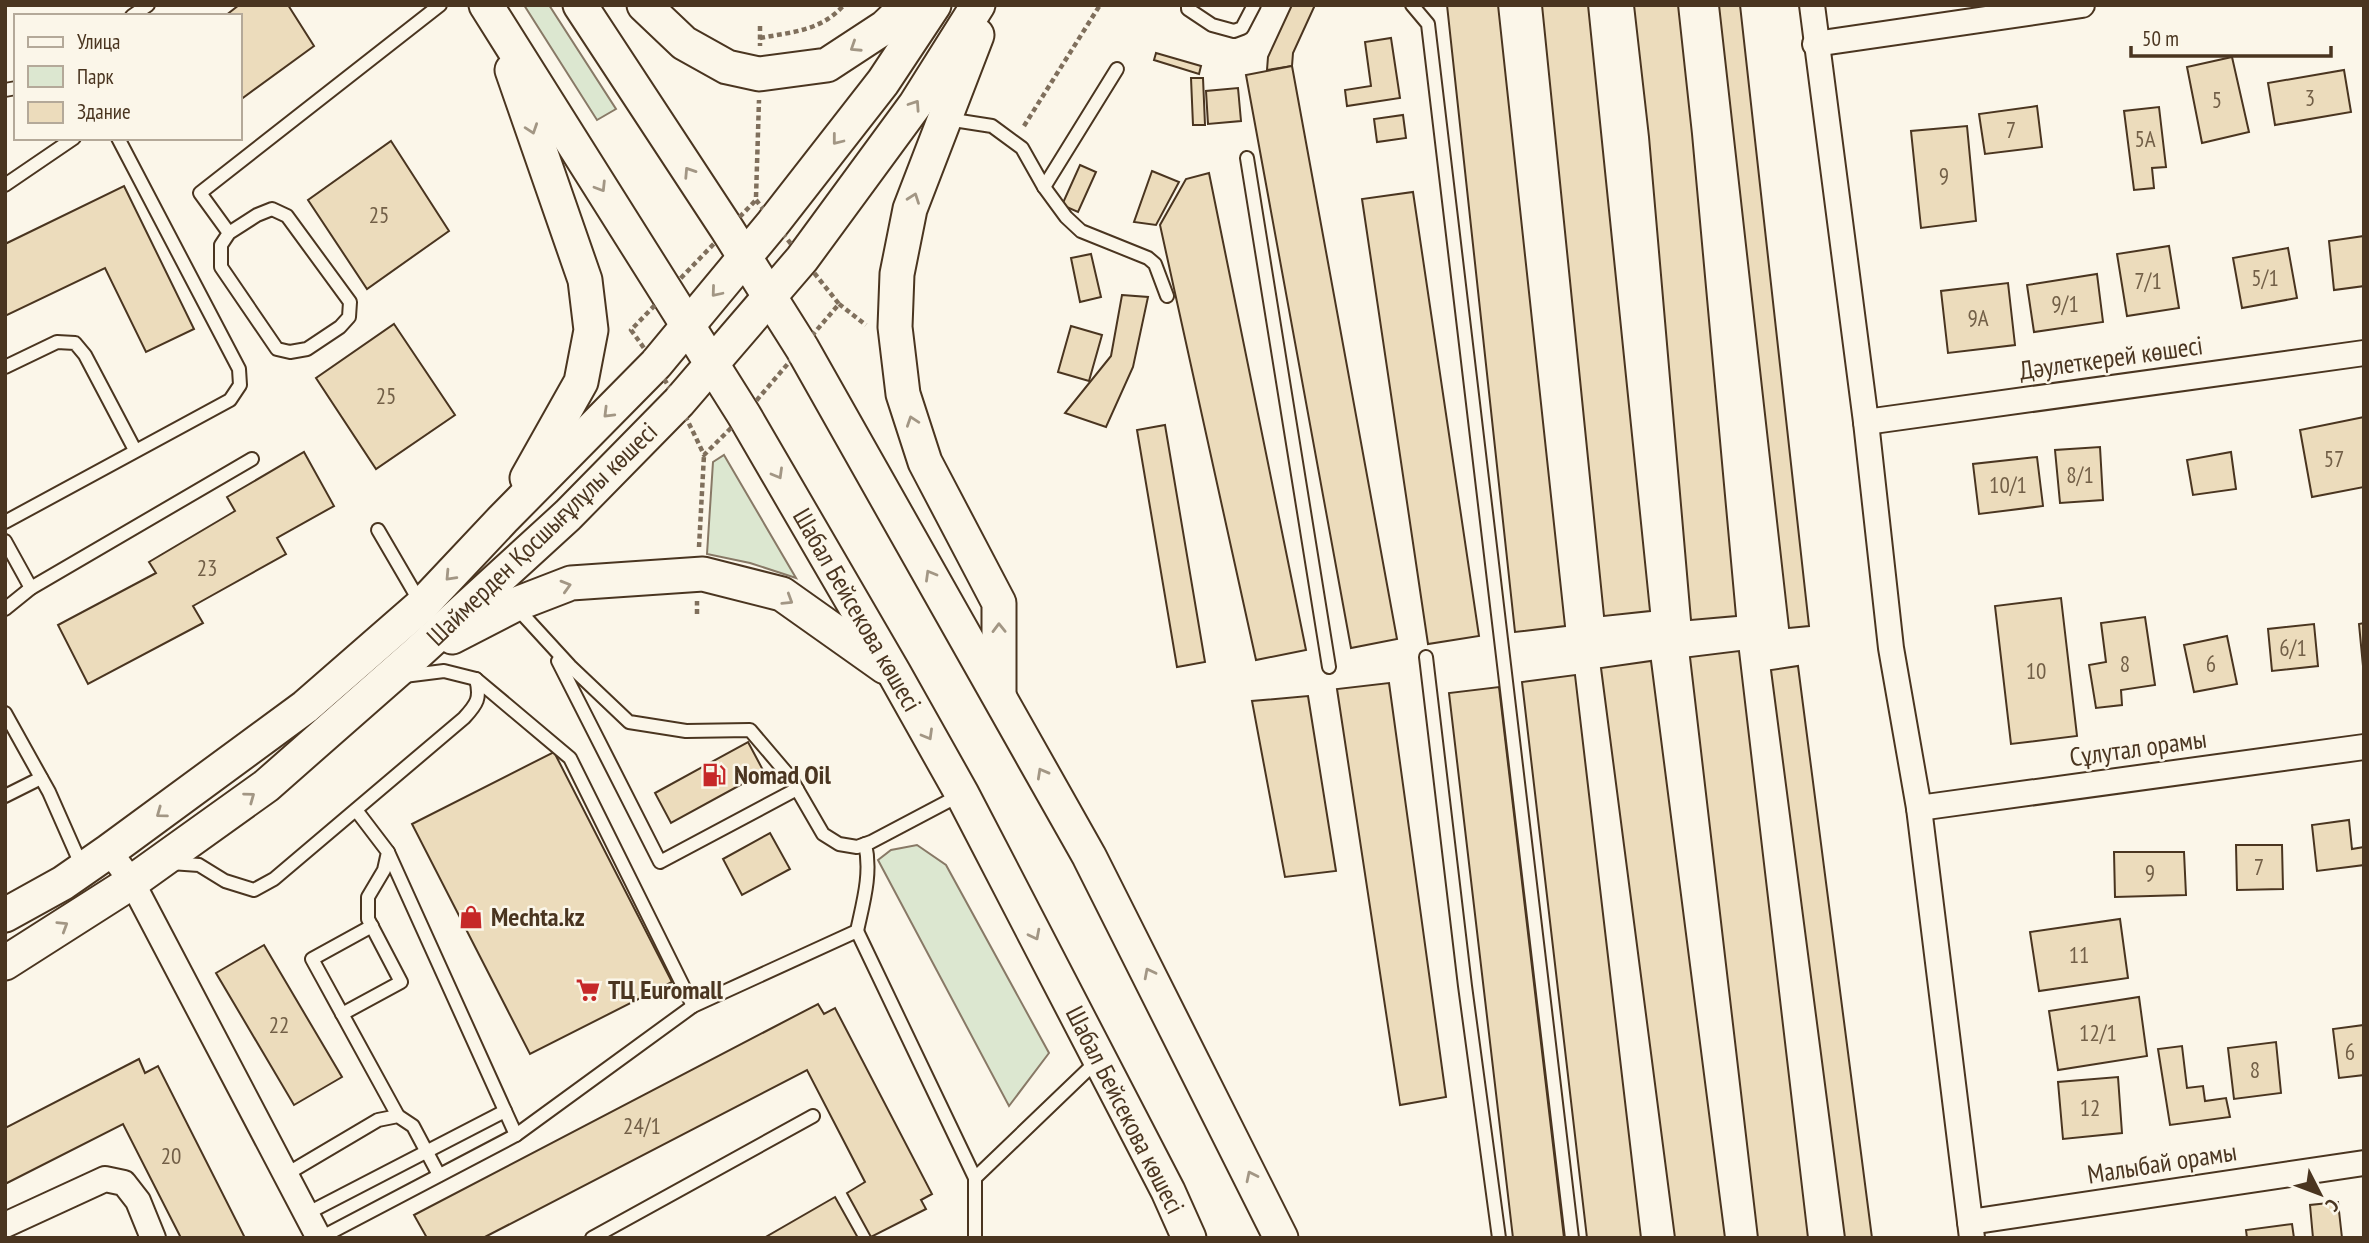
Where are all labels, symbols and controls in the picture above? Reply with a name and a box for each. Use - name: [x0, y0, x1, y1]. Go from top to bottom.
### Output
- legend: [14, 14, 242, 140]
- scale bar: [2131, 14, 2330, 58]
- text: 50 m: [2142, 25, 2179, 52]
- text: Улица: [77, 28, 120, 55]
- one-way arrow: [849, 39, 862, 52]
- text: Парк: [77, 63, 114, 90]
- house number: 3: [2305, 83, 2315, 112]
- house number: 5: [2212, 85, 2222, 114]
- text: Здание: [77, 98, 131, 125]
- one-way arrow: [907, 100, 919, 113]
- house number: 7: [2006, 115, 2016, 144]
- one-way arrow: [524, 122, 538, 134]
- house number: 5А: [2134, 124, 2156, 153]
- one-way arrow: [833, 133, 846, 145]
- house number: 9: [1939, 161, 1949, 190]
- one-way arrow: [685, 167, 697, 180]
- one-way arrow: [592, 180, 605, 193]
- one-way arrow: [906, 192, 920, 204]
- house number: 25: [369, 200, 389, 229]
- house number: 5/1: [2251, 263, 2279, 292]
- house number: 7/1: [2134, 266, 2162, 295]
- one-way arrow: [712, 283, 724, 296]
- house number: 9/1: [2051, 289, 2079, 318]
- house number: 9А: [1967, 303, 1989, 332]
- street label: Дәулеткерей көшесі: [2017, 328, 2205, 387]
- house number: 25: [376, 381, 396, 410]
- one-way arrow: [603, 404, 616, 417]
- street label: Шаймерден Қосшығұлұлы көшесі: [419, 415, 664, 652]
- one-way arrow: [905, 415, 920, 427]
- house number: 57: [2324, 444, 2344, 473]
- house number: 8/1: [2066, 460, 2094, 489]
- one-way arrow: [770, 466, 783, 479]
- house number: 10/1: [1989, 470, 2027, 499]
- street label: Шабал Бейсекова көшесі: [786, 502, 929, 717]
- house number: 23: [197, 553, 217, 582]
- one-way arrow: [445, 568, 458, 581]
- one-way arrow: [925, 569, 938, 582]
- one-way arrow: [560, 580, 572, 595]
- one-way arrow: [781, 591, 794, 604]
- one-way arrow: [991, 623, 1007, 633]
- house number: 6/1: [2279, 633, 2307, 662]
- house number: 8: [2120, 649, 2130, 678]
- house number: 6: [2206, 649, 2216, 678]
- house number: 10: [2026, 656, 2046, 685]
- street label: Сұлутал орамы: [2067, 722, 2209, 773]
- one-way arrow: [920, 727, 933, 740]
- place label: Nomad Oil: [734, 758, 831, 791]
- fuel station icon: Nomad Oil: [700, 761, 728, 789]
- one-way arrow: [1037, 767, 1050, 780]
- one-way arrow: [242, 793, 255, 805]
- one-way arrow: [156, 805, 169, 817]
- house number: 7: [2254, 852, 2264, 881]
- house number: 9: [2145, 858, 2155, 887]
- place label: Mechta.kz: [491, 900, 585, 933]
- shop icon: Mechta.kz: [457, 903, 485, 931]
- one-way arrow: [55, 922, 68, 935]
- one-way arrow: [1027, 928, 1041, 940]
- house number: 11: [2069, 940, 2089, 969]
- one-way arrow: [1143, 968, 1157, 981]
- place label: ТЦ Euromall: [608, 973, 724, 1006]
- supermarket icon: ТЦ Euromall: [574, 976, 602, 1004]
- street label: Шабал Бейсекова көшесі: [1059, 1000, 1192, 1219]
- house number: 22: [269, 1010, 289, 1039]
- house number: 12/1: [2079, 1018, 2117, 1047]
- house number: 6: [2345, 1037, 2355, 1066]
- house number: 8: [2250, 1055, 2260, 1084]
- house number: 12: [2080, 1093, 2100, 1122]
- house number: 24/1: [623, 1111, 661, 1140]
- street label: Малыбай орамы: [2085, 1134, 2239, 1191]
- house number: 20: [161, 1141, 181, 1170]
- north arrow: [2285, 1159, 2355, 1229]
- one-way arrow: [1246, 1171, 1260, 1183]
- text: С: [2321, 1194, 2344, 1217]

